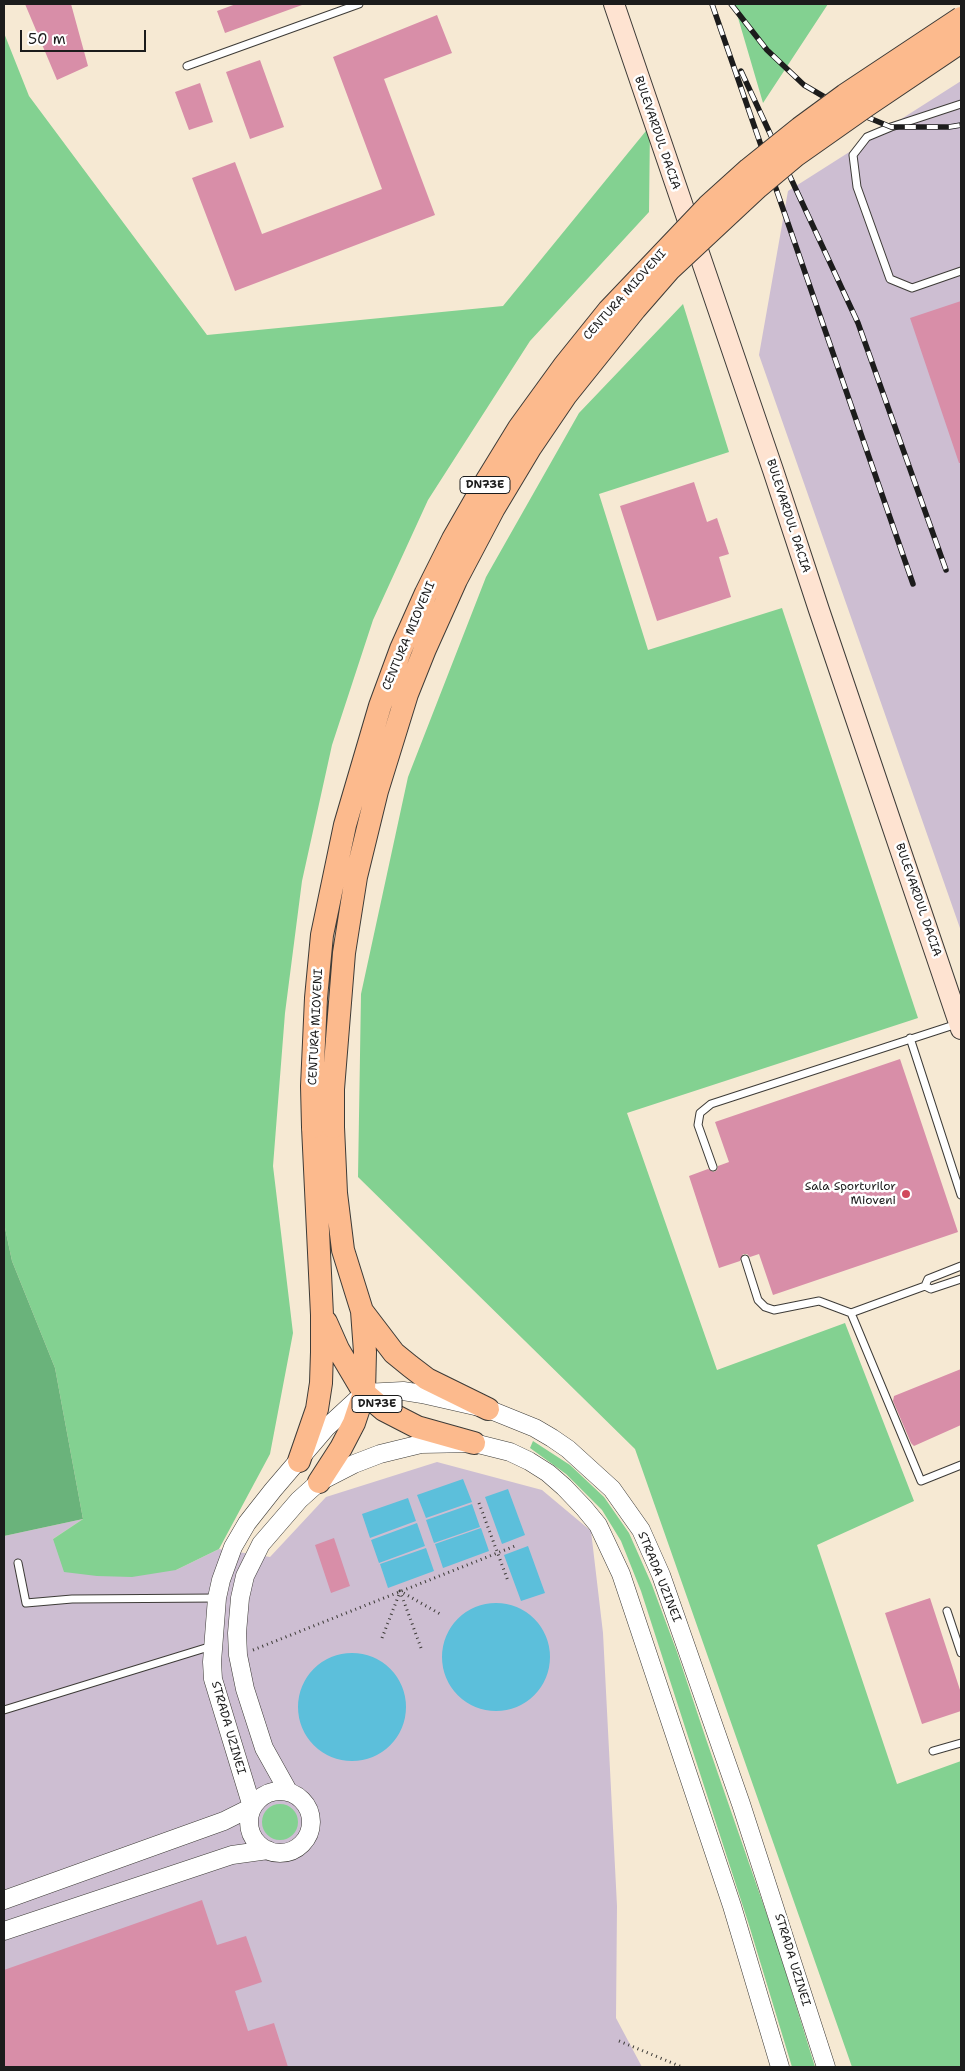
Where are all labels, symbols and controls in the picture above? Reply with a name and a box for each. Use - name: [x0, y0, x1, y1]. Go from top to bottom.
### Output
- scale bar: [22, 20, 149, 52]
- text: 50 m: [28, 29, 66, 49]
- street label: BULEVARDUL DACIA: [631, 74, 683, 192]
- street label: CENTURA MIOVENI: [581, 247, 669, 343]
- street label: BULEVARDUL DACIA: [763, 457, 813, 575]
- road number: DN73E: [460, 476, 510, 494]
- street label: CENTURA MIOVENI: [380, 579, 438, 693]
- street label: BULEVARDUL DACIA: [892, 841, 944, 959]
- street label: CENTURA MIOVENI: [306, 968, 326, 1086]
- place label: Sala Sporturilor Mioveni: [805, 1180, 896, 1208]
- marker: Sala Sporturilor Mioveni: [900, 1188, 912, 1200]
- road number: DN73E: [352, 1396, 402, 1412]
- street label: STRADA UZINEI: [634, 1530, 684, 1624]
- street label: STRADA UZINEI: [208, 1680, 248, 1776]
- street label: STRADA UZINEI: [771, 1912, 813, 2008]

